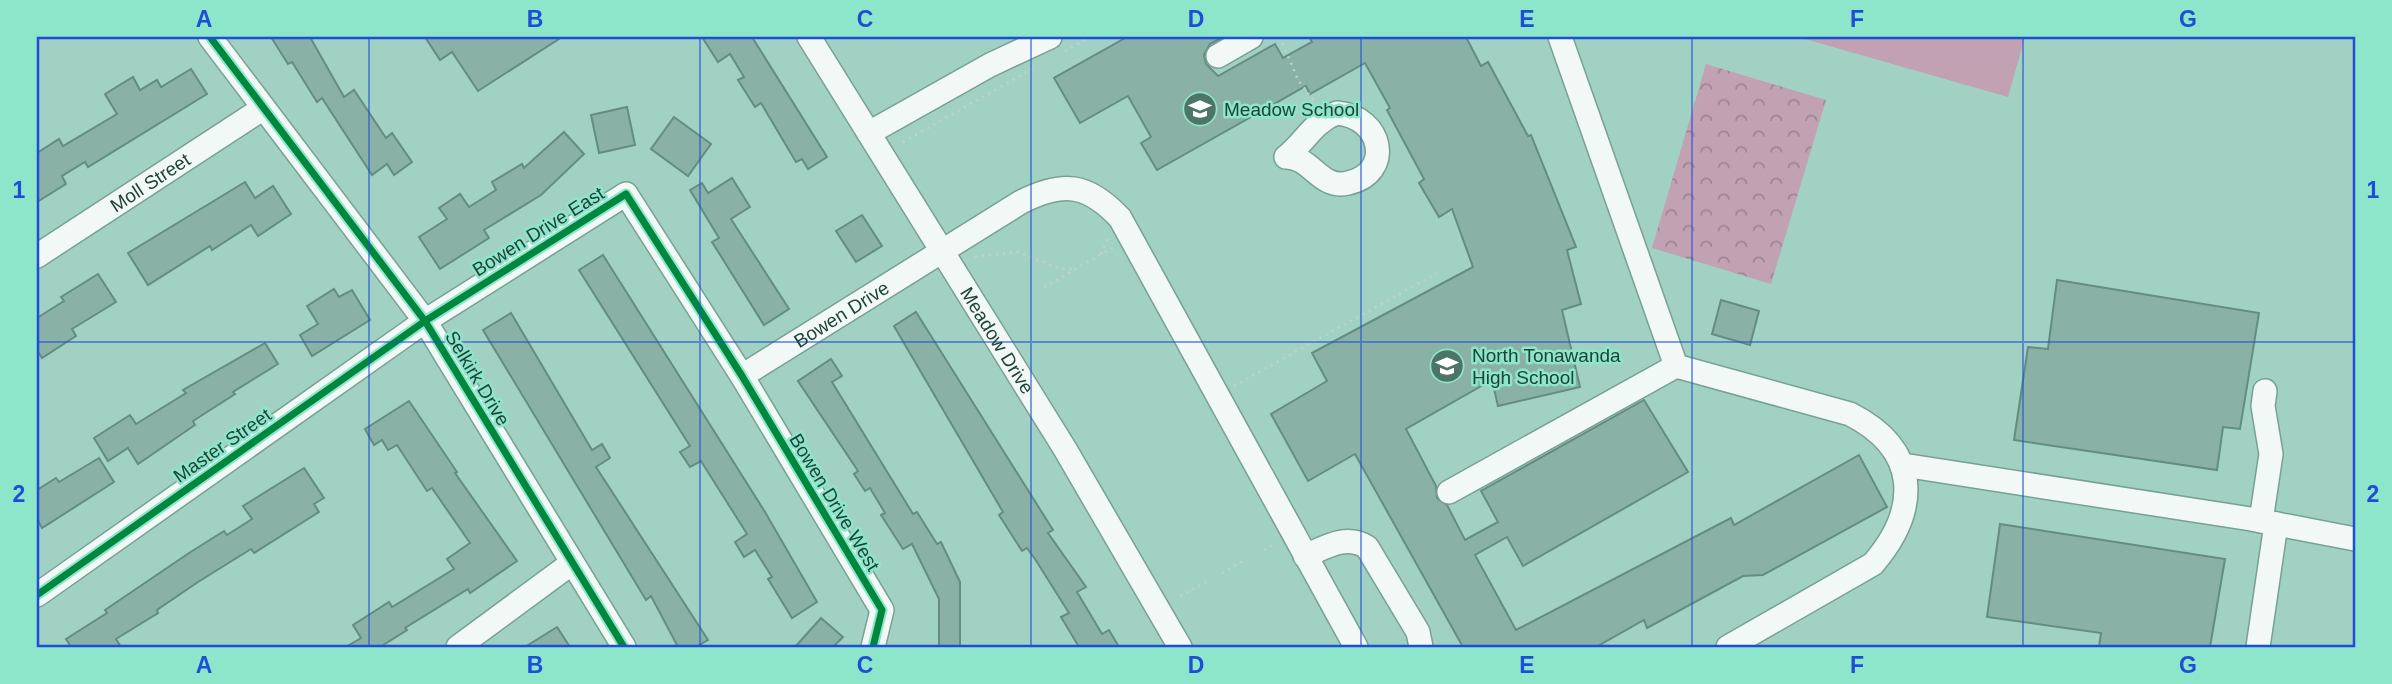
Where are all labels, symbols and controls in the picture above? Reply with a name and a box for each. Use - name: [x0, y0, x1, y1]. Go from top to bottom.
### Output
- text: A: [196, 6, 212, 32]
- text: B: [527, 6, 543, 32]
- text: C: [857, 6, 873, 32]
- text: D: [1188, 6, 1204, 32]
- text: E: [1519, 6, 1535, 32]
- text: F: [1850, 6, 1864, 32]
- text: G: [2179, 6, 2197, 32]
- school or university icon: Meadow School: [1181, 90, 1219, 128]
- place label: Meadow School: [1224, 99, 1359, 120]
- street label: Moll Street: [107, 149, 195, 216]
- text: 1: [13, 177, 26, 203]
- text: 1: [2367, 177, 2380, 203]
- street label: Bowen Drive East: [469, 182, 608, 280]
- street label: Bowen Drive: [790, 277, 893, 352]
- street label: Meadow Drive: [956, 283, 1038, 398]
- street label: Selkirk Drive: [441, 327, 514, 429]
- place label: North Tonawanda High School: [1472, 345, 1621, 388]
- school or university icon: North Tonawanda High School: [1428, 347, 1466, 385]
- street label: Master Street: [170, 404, 276, 487]
- street label: Bowen Drive West: [785, 430, 884, 575]
- text: 2: [13, 481, 25, 507]
- text: 2: [2367, 481, 2379, 507]
- text: A: [196, 652, 212, 678]
- text: B: [527, 652, 543, 678]
- text: C: [857, 652, 873, 678]
- text: D: [1188, 652, 1204, 678]
- text: E: [1519, 652, 1535, 678]
- text: F: [1850, 652, 1864, 678]
- text: G: [2179, 652, 2197, 678]

